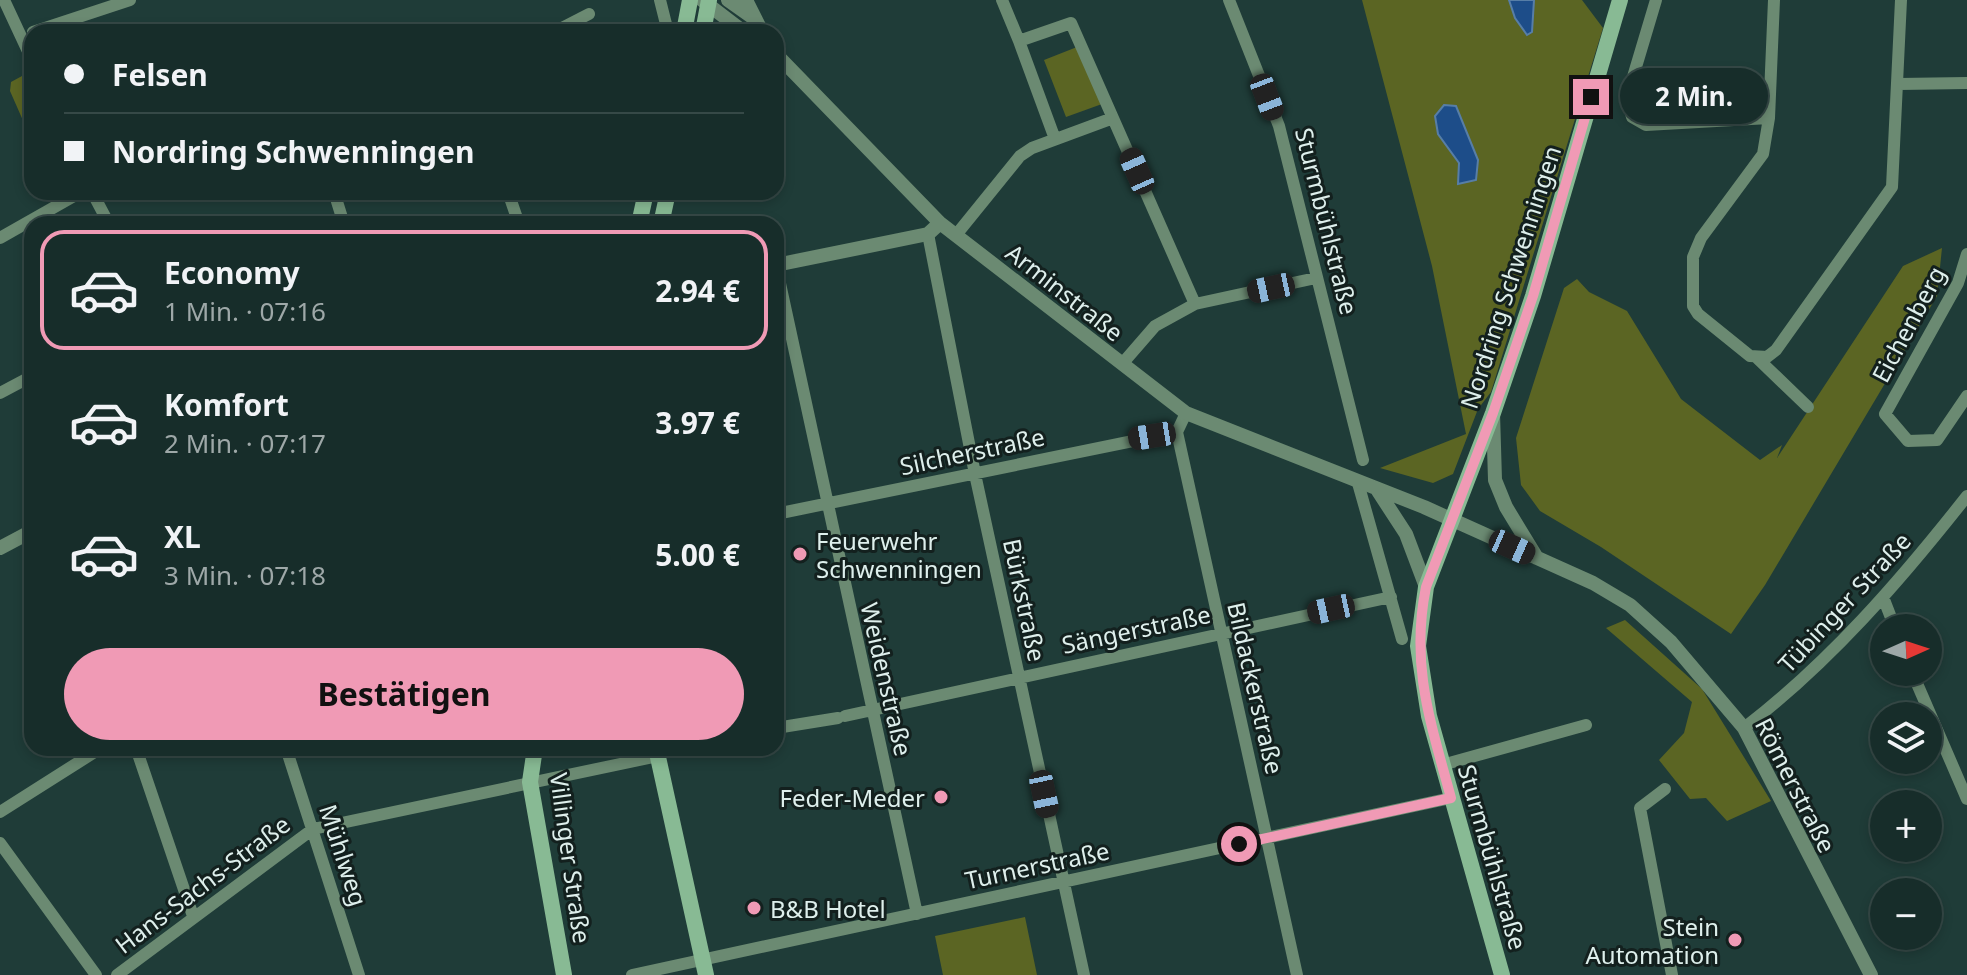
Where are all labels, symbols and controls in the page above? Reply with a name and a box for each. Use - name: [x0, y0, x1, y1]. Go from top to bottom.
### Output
- text: Felsen: [112, 54, 208, 95]
- callout: 2 Min.: [1619, 69, 1767, 125]
- car: [1247, 70, 1287, 124]
- text: 2 Min.: [1655, 78, 1733, 114]
- route end: [1573, 79, 1609, 115]
- street label: Sturmbühlstraße: [1288, 124, 1366, 318]
- text: Nordring Schwenningen: [112, 131, 475, 172]
- street label: Nordring Schwenningen: [1452, 141, 1568, 413]
- car: [1116, 144, 1158, 198]
- street label: Arminstraße: [1000, 236, 1130, 348]
- text: Economy: [164, 252, 300, 293]
- icon: car: [68, 254, 140, 326]
- street label: Eichenberg: [1864, 260, 1952, 388]
- text: 2.94 €: [655, 270, 740, 311]
- car: [1245, 271, 1297, 305]
- text: 1 Min. · 07:16: [164, 293, 326, 329]
- text: Komfort: [164, 384, 289, 425]
- icon: car: [68, 386, 140, 458]
- text: 3.97 €: [655, 402, 740, 443]
- street label: Silcherstraße: [897, 420, 1047, 482]
- car: [1126, 420, 1178, 452]
- text: 2 Min. · 07:17: [164, 425, 326, 461]
- text: XL: [164, 516, 201, 557]
- icon: car: [68, 518, 140, 590]
- place label: Feuerwehr Schwenningen: [816, 524, 982, 585]
- street label: Tübinger Straße: [1770, 525, 1918, 679]
- car: [1485, 526, 1539, 568]
- text: 5.00 €: [655, 534, 740, 575]
- street label: Bürkstraße: [996, 535, 1054, 665]
- marker: Feuerwehr Schwenningen: [791, 545, 809, 563]
- text: 3 Min. · 07:18: [164, 557, 326, 593]
- car: [1305, 592, 1357, 626]
- street label: Sängerstraße: [1059, 597, 1213, 661]
- street label: Weidenstraße: [853, 599, 921, 759]
- street label: Bildackerstraße: [1220, 599, 1292, 777]
- north arrow: [1870, 614, 1942, 686]
- map controls: [1870, 614, 1942, 950]
- button: Bestätigen: [64, 648, 744, 740]
- button: layers: [1870, 702, 1942, 774]
- street label: Römerstraße: [1748, 712, 1844, 858]
- street label: Sturmbühlstraße: [1451, 760, 1535, 954]
- car: [1027, 768, 1061, 820]
- street label: Villinger Straße: [543, 771, 599, 945]
- place label: Feder-Meder: [780, 781, 925, 814]
- marker: Feder-Meder: [932, 788, 950, 806]
- button: +: [1870, 790, 1942, 862]
- street label: Mühlweg: [312, 800, 376, 910]
- street label: Hans-Sachs-Straße: [108, 807, 296, 961]
- route start: [1221, 826, 1257, 862]
- street label: Turnerstraße: [962, 834, 1112, 896]
- button: −: [1870, 878, 1942, 950]
- place label: B&B Hotel: [770, 892, 886, 925]
- marker: B&B Hotel: [745, 899, 763, 917]
- place label: Stein Automation: [1586, 910, 1719, 971]
- marker: Stein Automation: [1726, 931, 1744, 949]

